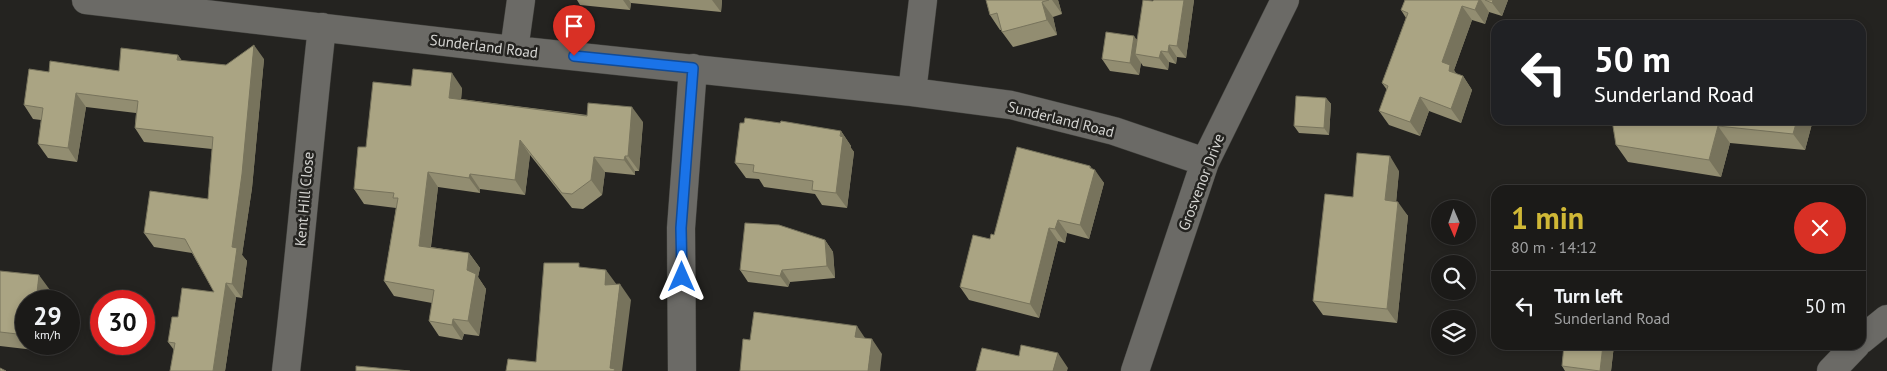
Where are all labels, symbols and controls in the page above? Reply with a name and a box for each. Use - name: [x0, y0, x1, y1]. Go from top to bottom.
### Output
- pin: [553, 5, 595, 56]
- icon: arrive: [560, 12, 588, 40]
- street label: Sunderland Road: [429, 30, 539, 62]
- text: 50 m: [1594, 36, 1671, 82]
- icon: left: [1511, 40, 1576, 105]
- text: Sunderland Road: [1594, 80, 1754, 108]
- street label: Sunderland Road: [1006, 97, 1116, 141]
- street label: Grosvenor Drive: [1174, 131, 1228, 233]
- street label: Kent Hill Close: [290, 151, 318, 247]
- text: 1 min: [1511, 198, 1584, 237]
- north arrow: [1431, 200, 1476, 245]
- map controls: [1431, 200, 1476, 355]
- button: close: [1794, 202, 1846, 254]
- text: 80 m · 14:12: [1511, 237, 1597, 257]
- position arrow: [655, 250, 707, 302]
- button: search: [1431, 255, 1476, 300]
- text: Turn left: [1554, 284, 1623, 308]
- speed limit sign: 30: [90, 290, 155, 355]
- icon: left: [1511, 292, 1539, 320]
- text: 50 m: [1805, 294, 1846, 318]
- text: 29: [33, 300, 62, 332]
- text: Sunderland Road: [1554, 308, 1670, 328]
- button: layers: [1431, 310, 1476, 355]
- text: km/h: [34, 327, 61, 342]

